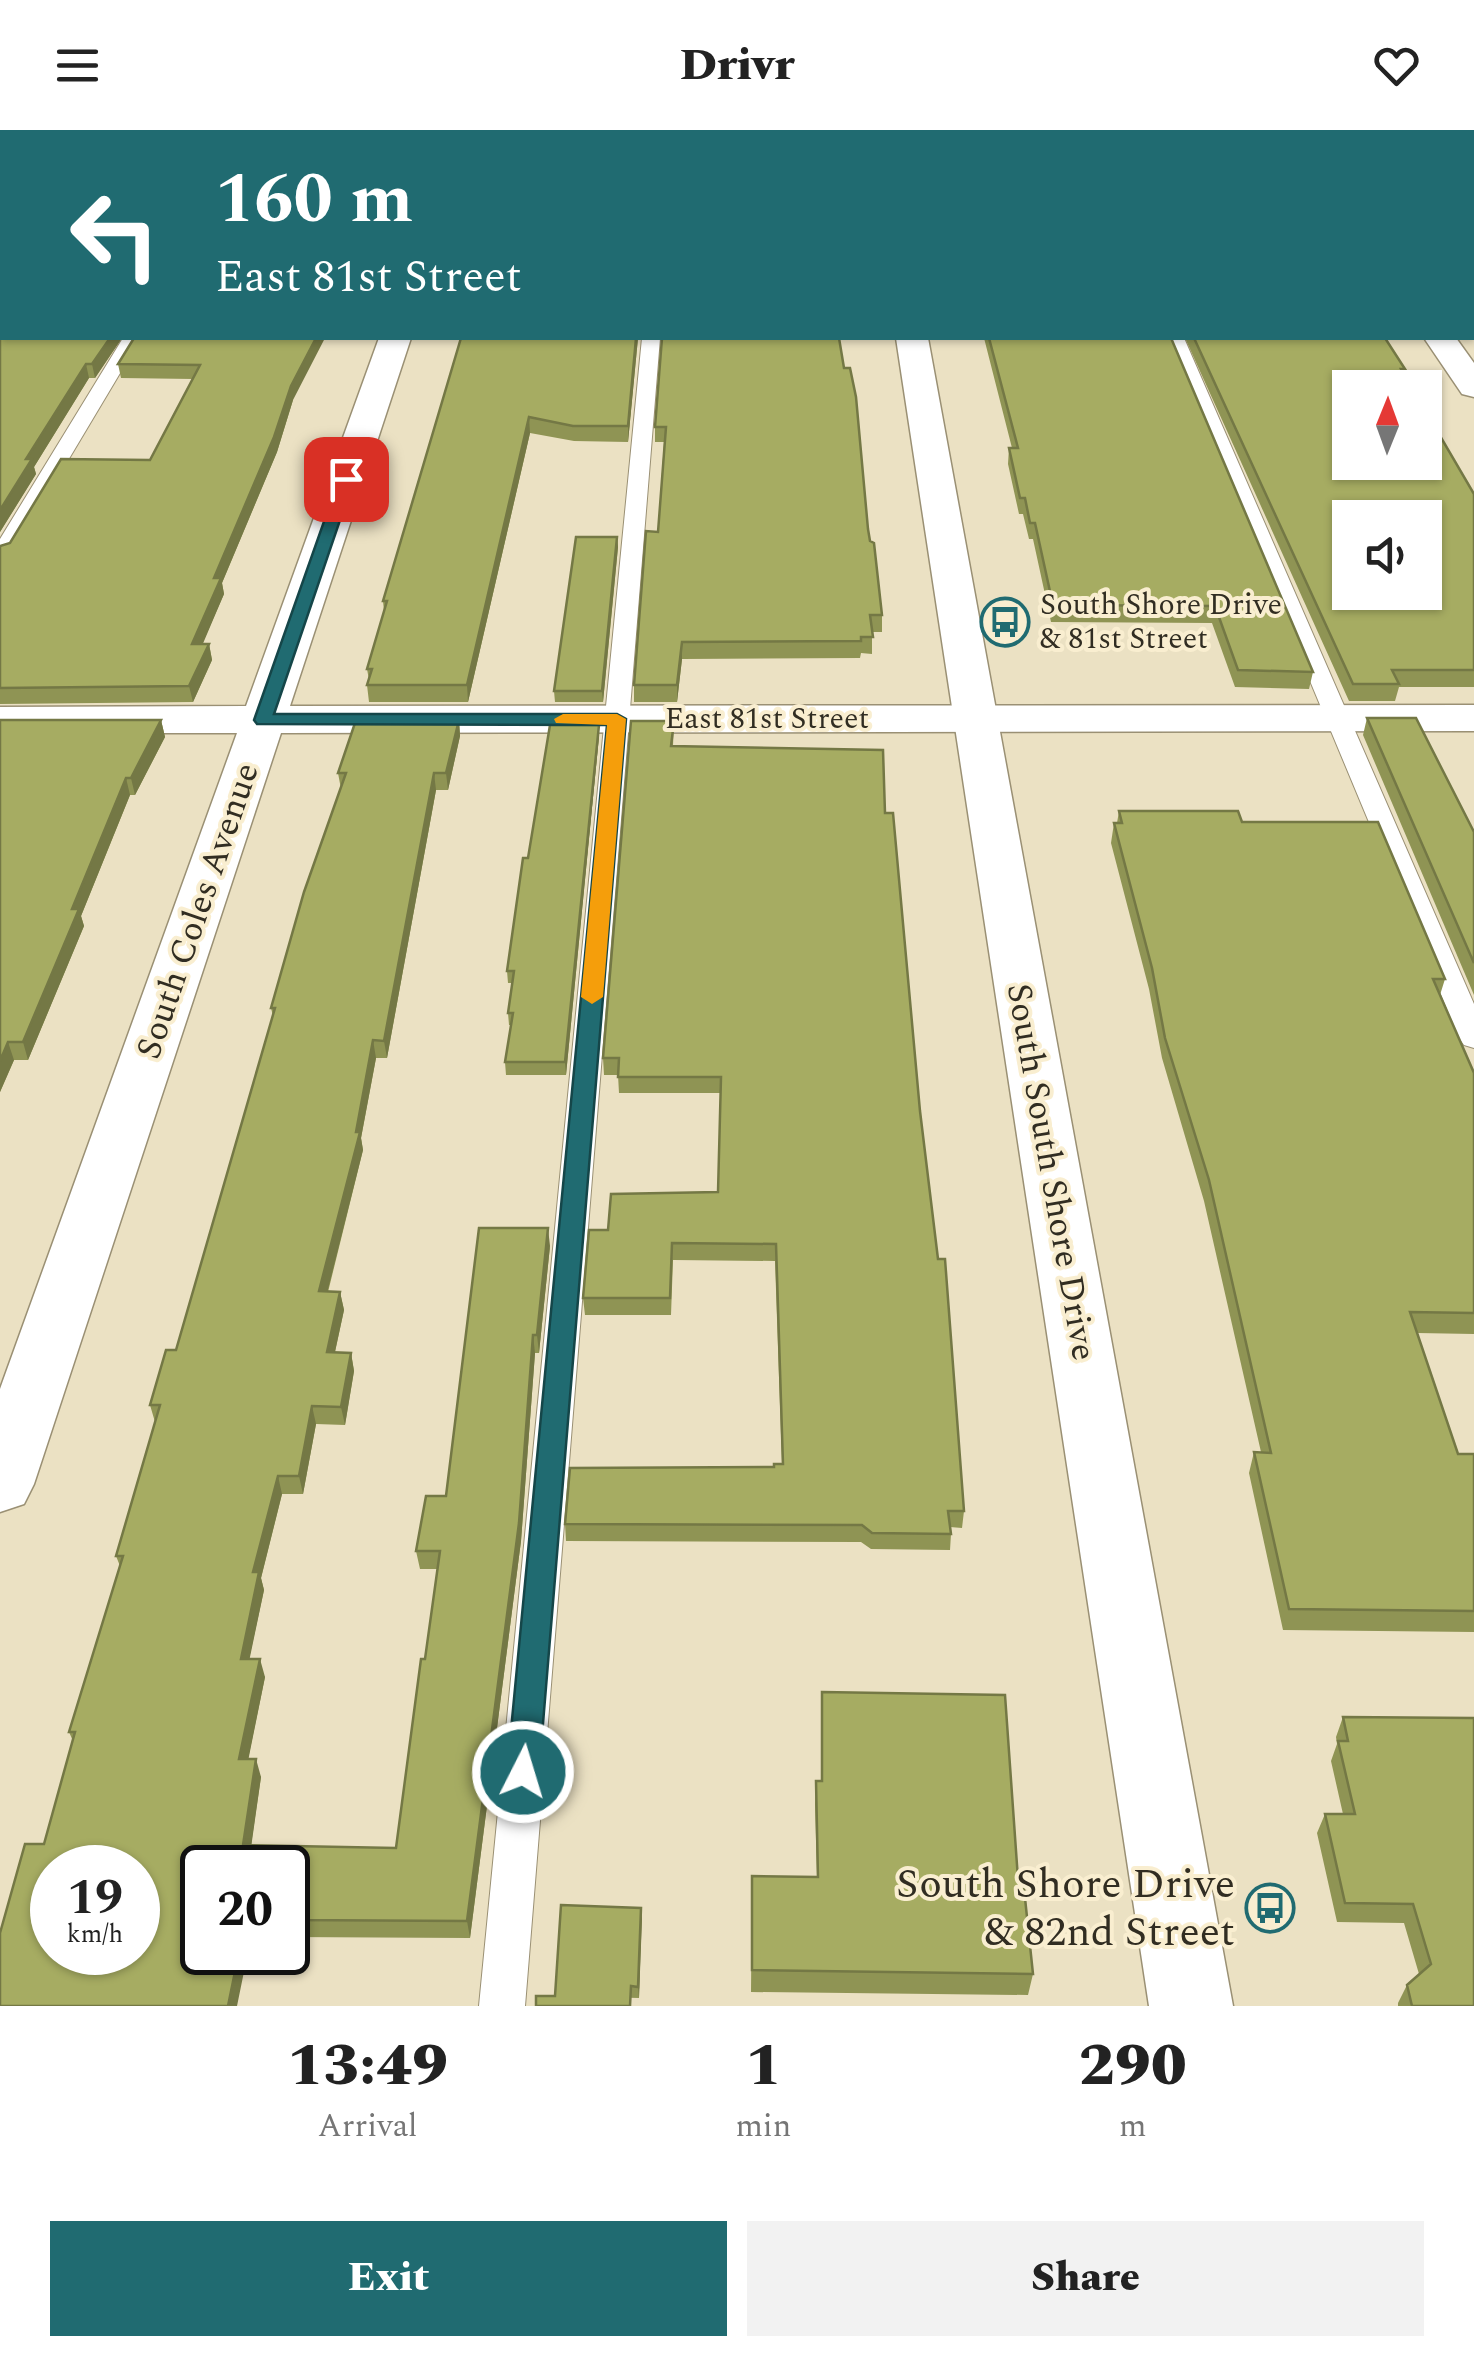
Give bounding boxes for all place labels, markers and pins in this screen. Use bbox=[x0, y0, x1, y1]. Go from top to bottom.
pin bbox=[304, 437, 389, 522]
place label: South Shore Drive & 81st Street bbox=[1040, 582, 1282, 662]
bus stop icon: South Shore Drive & 81st Street bbox=[979, 596, 1031, 648]
place label: South Shore Drive & 82nd Street bbox=[896, 1853, 1235, 1964]
bus stop icon: South Shore Drive & 82nd Street bbox=[1244, 1882, 1296, 1934]

